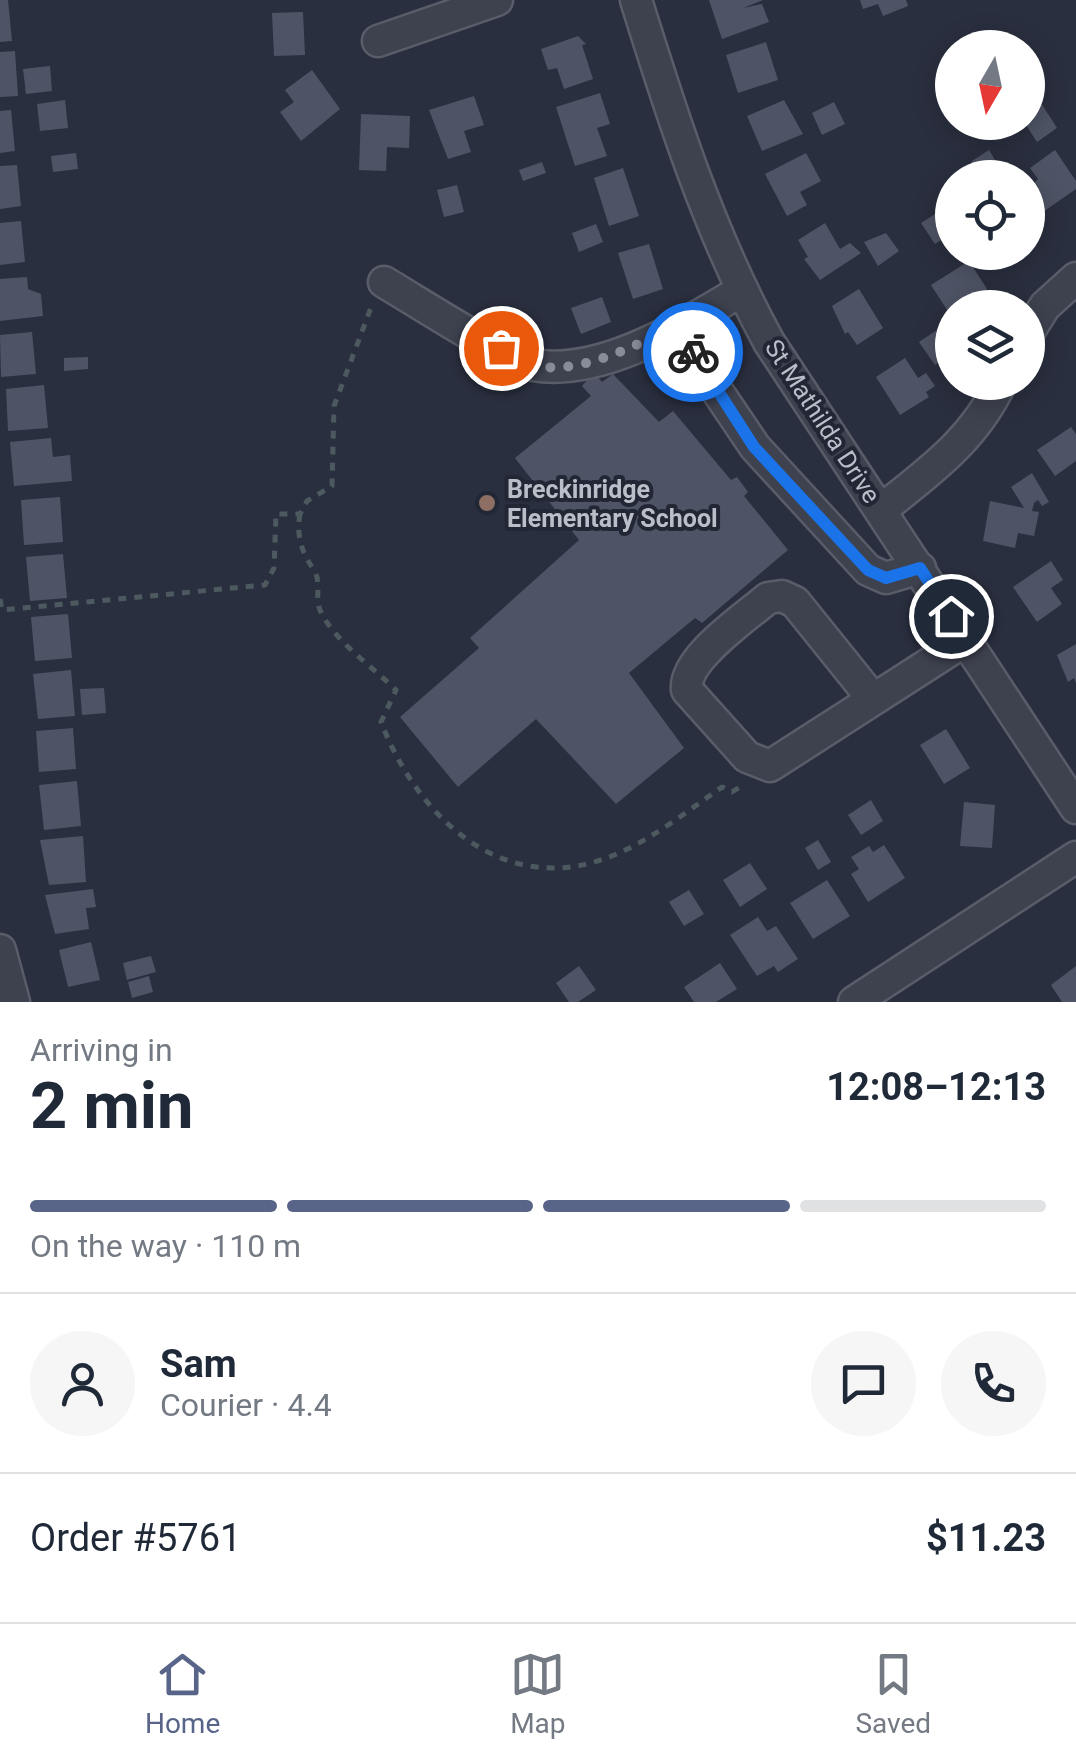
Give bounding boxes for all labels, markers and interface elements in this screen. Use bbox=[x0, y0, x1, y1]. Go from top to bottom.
north arrow bbox=[935, 30, 1045, 140]
map controls bbox=[935, 30, 1045, 400]
button: locate bbox=[935, 160, 1045, 270]
button: layers bbox=[935, 290, 1045, 400]
courier bbox=[643, 302, 743, 402]
pin bbox=[459, 306, 544, 391]
icon: bag bbox=[474, 321, 529, 376]
icon: bike bbox=[666, 325, 721, 380]
street label: St Mathilda Drive bbox=[759, 334, 886, 508]
place label: Breckinridge Elementary School bbox=[507, 475, 718, 533]
marker: Breckinridge Elementary School bbox=[476, 492, 498, 514]
pin bbox=[909, 574, 994, 659]
icon: home bbox=[924, 589, 979, 644]
text: Arriving in bbox=[30, 1031, 173, 1069]
text: 12:08–12:13 bbox=[826, 1065, 1046, 1109]
text: 2 min bbox=[30, 1068, 193, 1144]
text: On the way · 110 m bbox=[30, 1227, 301, 1265]
button: person bbox=[30, 1331, 135, 1436]
button: chat bbox=[811, 1331, 916, 1436]
button: phone bbox=[941, 1331, 1046, 1436]
text: Sam bbox=[160, 1342, 237, 1386]
text: Courier · 4.4 bbox=[160, 1386, 332, 1424]
text: Order #5761 bbox=[30, 1516, 241, 1560]
text: $11.23 bbox=[926, 1516, 1046, 1560]
tab: Home bbox=[145, 1647, 220, 1740]
tab: Map bbox=[510, 1647, 566, 1740]
tab: Saved bbox=[855, 1647, 931, 1740]

